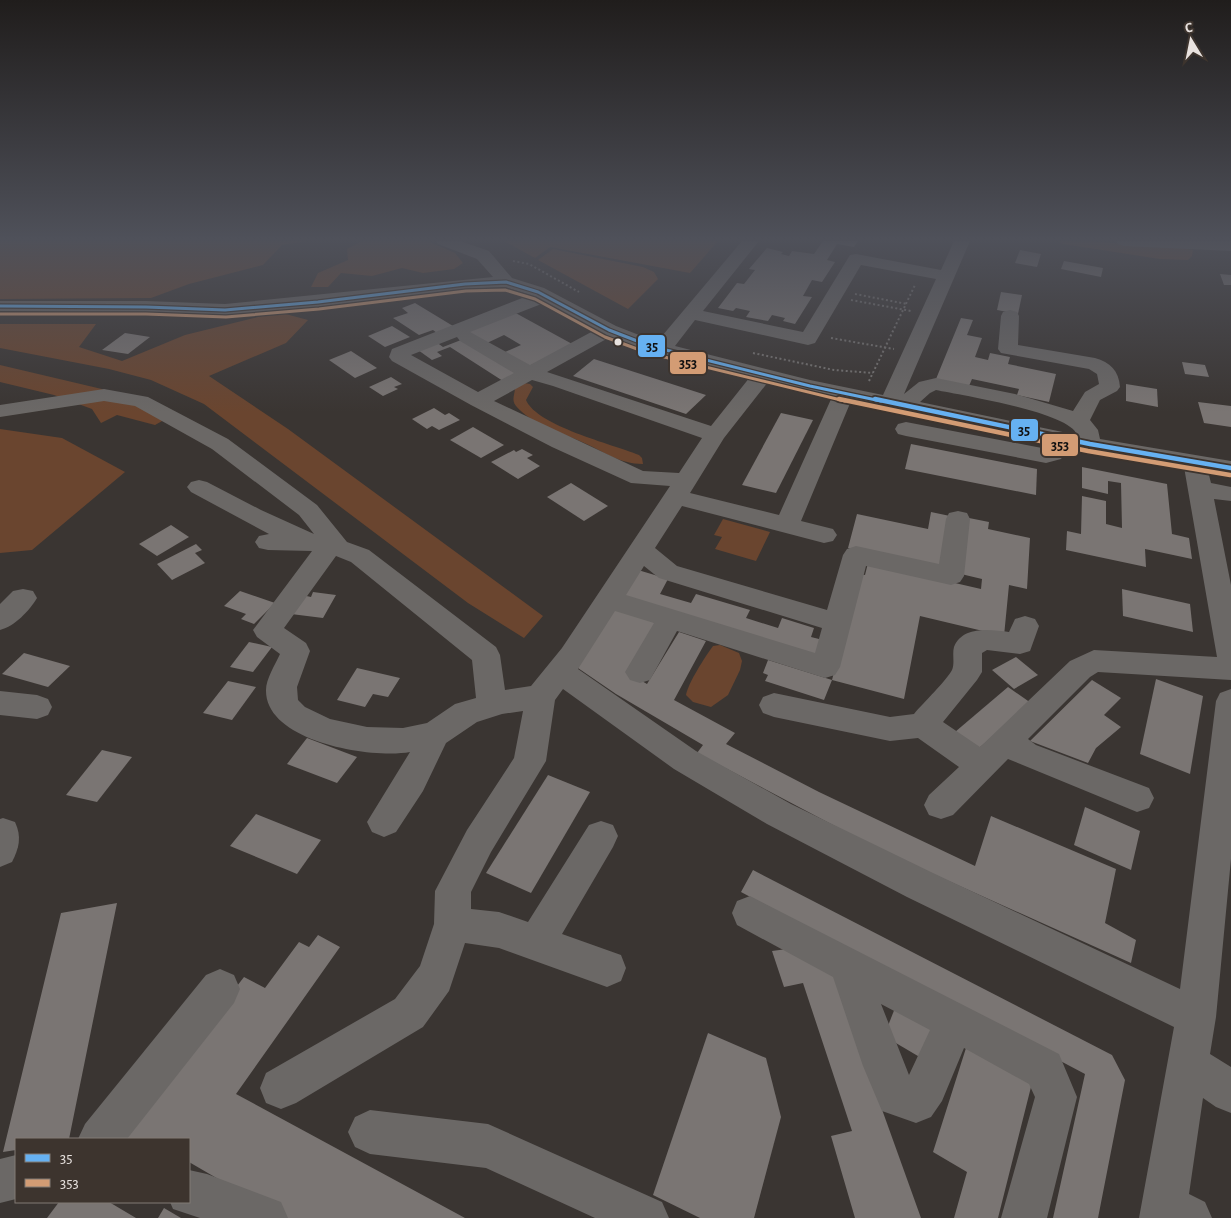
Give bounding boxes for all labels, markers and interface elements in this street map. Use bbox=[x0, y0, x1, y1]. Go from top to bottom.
north arrow bbox=[1166, 15, 1216, 65]
text: С bbox=[1184, 21, 1194, 36]
line badge: 35 bbox=[637, 334, 666, 358]
unlabelled marker bbox=[613, 337, 623, 347]
text: 35 bbox=[646, 340, 658, 354]
line badge: 353 bbox=[669, 351, 707, 375]
text: 353 bbox=[679, 357, 697, 371]
line badge: 35 bbox=[1010, 418, 1039, 442]
text: 35 bbox=[1018, 424, 1030, 438]
line badge: 353 bbox=[1041, 433, 1079, 457]
text: 353 bbox=[1051, 439, 1069, 453]
legend bbox=[15, 1138, 190, 1203]
text: 35 bbox=[60, 1151, 72, 1166]
text: 353 bbox=[60, 1176, 79, 1191]

